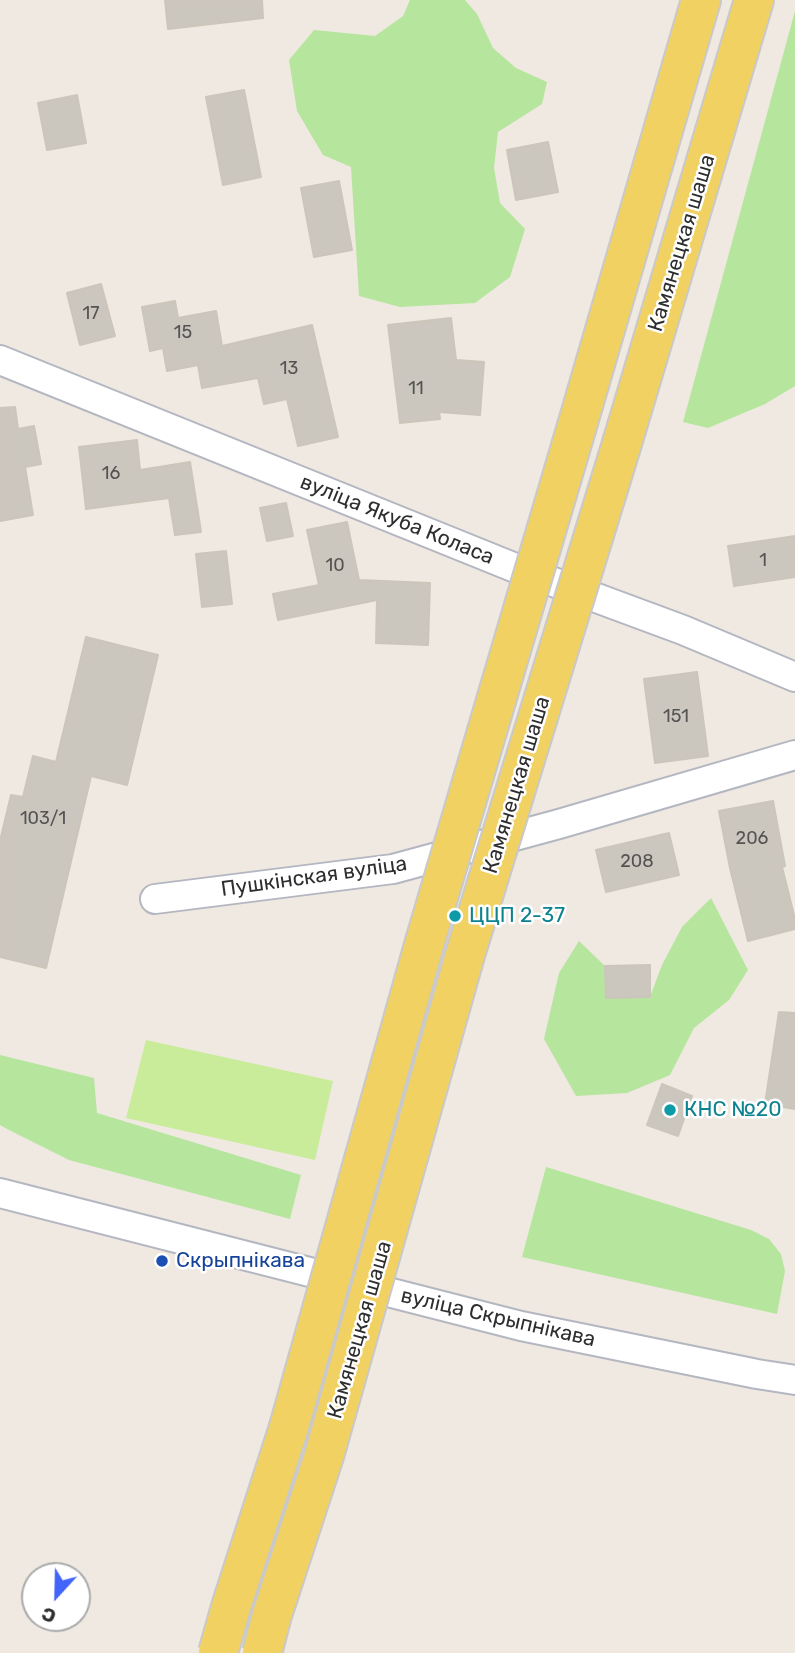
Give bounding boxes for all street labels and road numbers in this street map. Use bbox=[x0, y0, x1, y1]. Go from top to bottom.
street label: Камянецкая шаша bbox=[643, 151, 721, 335]
street label: вуліца Якуба Коласа bbox=[296, 470, 498, 570]
street label: Камянецкая шаша bbox=[478, 693, 556, 877]
street label: Пушкінская вуліца bbox=[219, 851, 409, 903]
street label: Камянецкая шаша bbox=[323, 1238, 397, 1422]
street label: вуліца Скрыпнікава bbox=[398, 1283, 598, 1353]

